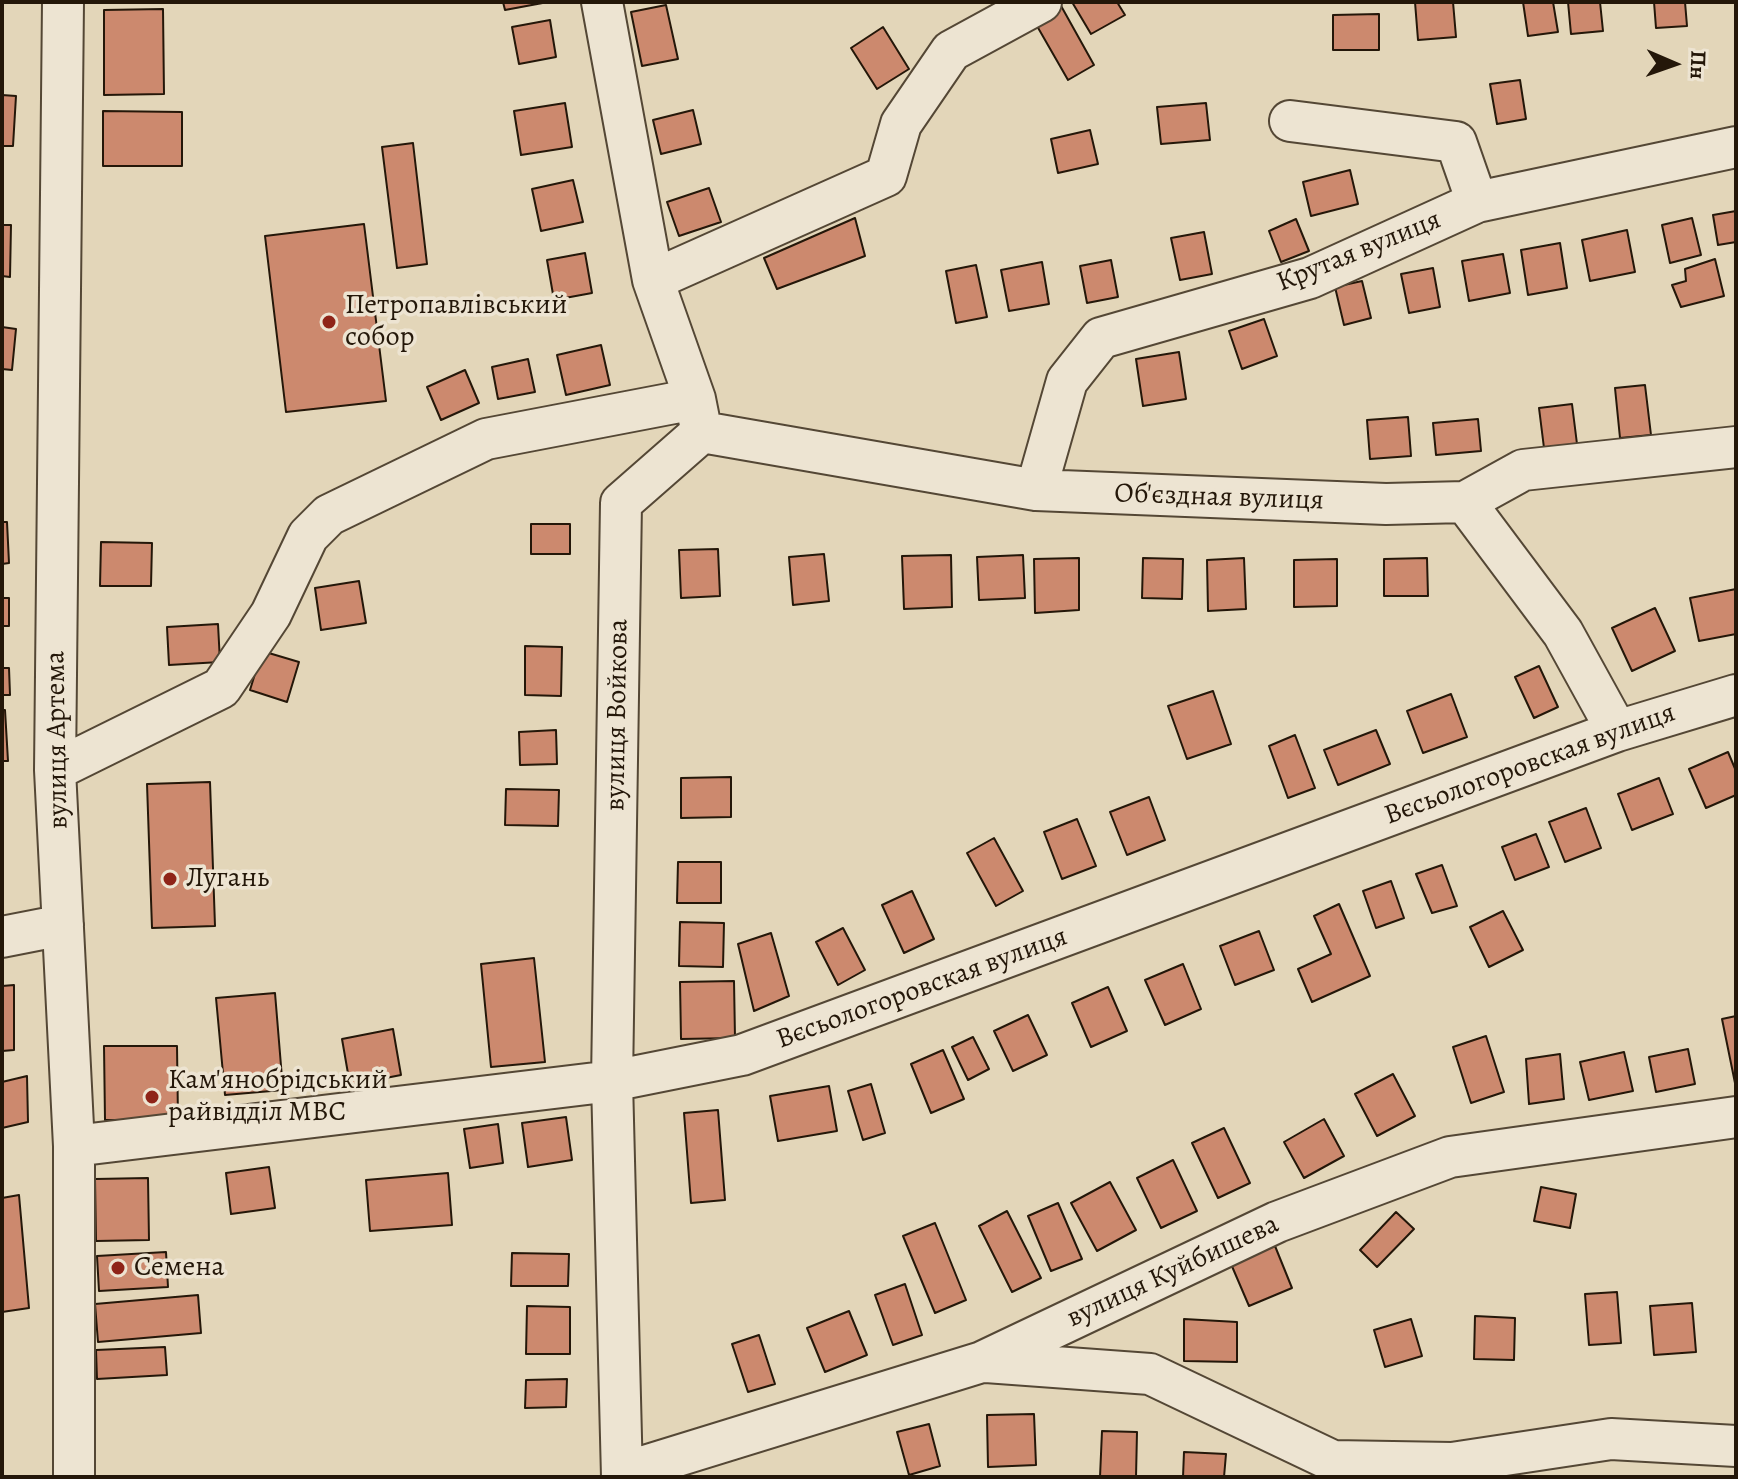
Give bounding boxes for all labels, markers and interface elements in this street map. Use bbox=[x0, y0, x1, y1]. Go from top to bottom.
north arrow bbox=[1634, 24, 1714, 104]
text: Пн bbox=[1682, 50, 1713, 80]
street label: Крутая вулиця bbox=[1272, 204, 1446, 300]
place label: Петропавлівський собор bbox=[345, 289, 567, 355]
marker: Петропавлівський собор bbox=[320, 313, 338, 331]
street label: Об'єздная вулиця bbox=[1114, 478, 1324, 518]
street label: вулиця Войкова bbox=[600, 619, 636, 811]
street label: вулиця Артема bbox=[40, 651, 76, 829]
street label: Вєсьологоровская вулиця bbox=[1380, 697, 1680, 833]
place label: Лугань bbox=[186, 862, 269, 896]
marker: Лугань bbox=[161, 870, 179, 888]
street label: Вєсьологоровская вулиця bbox=[772, 921, 1072, 1057]
place label: Кам'янобрідський райвідділ МВС bbox=[168, 1064, 388, 1130]
marker: Кам'янобрідський райвідділ МВС bbox=[143, 1088, 161, 1106]
street label: вулиця Куйбишева bbox=[1062, 1208, 1284, 1336]
place label: Семена bbox=[134, 1251, 224, 1285]
marker: Семена bbox=[109, 1259, 127, 1277]

